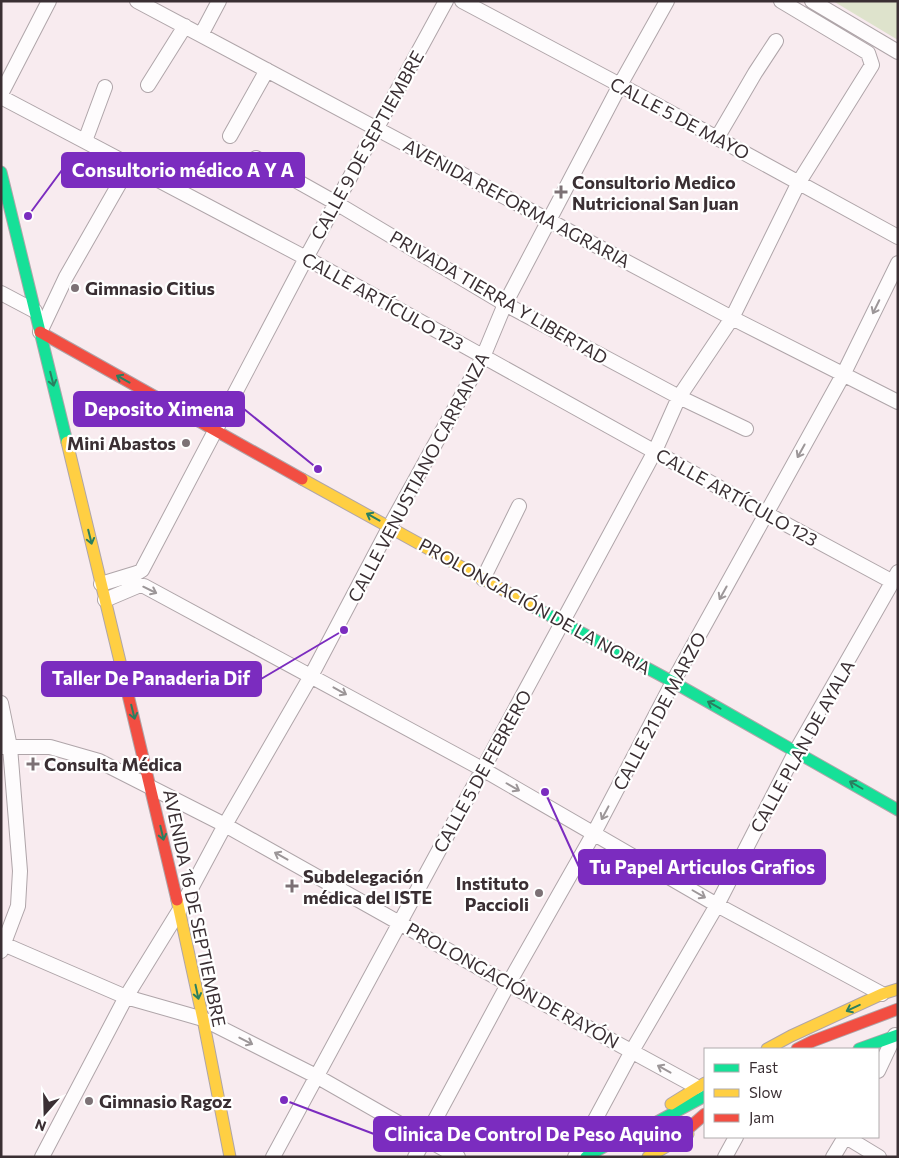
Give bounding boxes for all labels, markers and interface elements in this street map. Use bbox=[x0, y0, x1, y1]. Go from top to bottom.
street label: CALLE 9 DE SEPTIEMBRE bbox=[306, 47, 428, 243]
street label: CALLE 5 DE MAYO bbox=[607, 72, 753, 164]
street label: AVENIDA REFORMA AGRARIA bbox=[400, 134, 634, 272]
callout: Consultorio médico A Y A bbox=[62, 153, 304, 187]
text: Consultorio médico A Y A bbox=[72, 158, 294, 181]
place label: Consultorio Medico Nutricional San Juan bbox=[572, 171, 739, 214]
marker: Consultorio Medico Nutricional San Juan bbox=[554, 185, 568, 199]
street label: PRIVADA TIERRA Y LIBERTAD bbox=[386, 226, 612, 368]
street label: CALLE ARTÍCULO 123 bbox=[298, 247, 468, 355]
place label: Gimnasio Citius bbox=[85, 277, 215, 299]
marker: Gimnasio Citius bbox=[69, 282, 81, 294]
one-way arrow bbox=[871, 299, 880, 314]
street label: CALLE VENUSTIANO CARRANZA bbox=[343, 348, 493, 606]
one-way arrow bbox=[48, 371, 57, 387]
one-way arrow bbox=[116, 374, 131, 384]
callout: Deposito Ximena bbox=[74, 392, 244, 426]
text: Deposito Ximena bbox=[84, 397, 234, 420]
place label: Mini Abastos bbox=[67, 432, 176, 454]
marker: Mini Abastos bbox=[180, 437, 192, 449]
street label: CALLE ARTÍCULO 123 bbox=[652, 443, 822, 551]
one-way arrow bbox=[796, 443, 806, 457]
one-way arrow bbox=[365, 512, 380, 522]
one-way arrow bbox=[86, 529, 95, 545]
street label: PROLONGACIÓN DE LA NORIA bbox=[415, 533, 655, 679]
one-way arrow bbox=[718, 585, 727, 600]
one-way arrow bbox=[142, 586, 157, 595]
street label: CALLE 21 DE MARZO bbox=[608, 628, 710, 794]
street label: CALLE PLAN DE AYALA bbox=[745, 656, 859, 836]
callout: Taller De Panaderia Dif bbox=[42, 662, 261, 696]
text: Taller De Panaderia Dif bbox=[52, 666, 251, 689]
one-way arrow bbox=[332, 686, 347, 696]
street label: CALLE 5 DE FEBRERO bbox=[428, 686, 536, 856]
one-way arrow bbox=[707, 700, 722, 710]
one-way arrow bbox=[129, 704, 138, 720]
place label: Consulta Médica bbox=[44, 753, 182, 775]
marker: Consulta Médica bbox=[26, 757, 40, 771]
one-way arrow bbox=[849, 780, 863, 790]
one-way arrow bbox=[505, 782, 519, 792]
street label: AVENIDA 16 DE SEPTIEMBRE bbox=[159, 787, 231, 1029]
one-way arrow bbox=[600, 806, 610, 821]
one-way arrow bbox=[158, 825, 167, 841]
callout: Tu Papel Articulos Grafios bbox=[579, 850, 825, 884]
one-way arrow bbox=[273, 851, 288, 861]
text: Tu Papel Articulos Grafios bbox=[589, 855, 815, 878]
place label: Subdelegación médica del ISTE bbox=[303, 865, 432, 908]
place label: Instituto Paccioli bbox=[456, 872, 529, 915]
marker: Subdelegación médica del ISTE bbox=[285, 879, 299, 893]
marker: Instituto Paccioli bbox=[533, 887, 545, 899]
one-way arrow bbox=[691, 890, 705, 900]
street label: PROLONGACIÓN DE RAYÓN bbox=[403, 917, 623, 1053]
one-way arrow bbox=[193, 984, 202, 1000]
one-way arrow bbox=[846, 1003, 861, 1013]
one-way arrow bbox=[238, 1037, 253, 1046]
legend bbox=[704, 1048, 879, 1138]
text: Fast bbox=[749, 1058, 778, 1076]
one-way arrow bbox=[657, 1064, 672, 1074]
text: Slow bbox=[749, 1083, 782, 1101]
north arrow bbox=[20, 1088, 70, 1138]
place label: Gimnasio Ragoz bbox=[99, 1090, 232, 1112]
marker: Gimnasio Ragoz bbox=[83, 1095, 95, 1107]
text: Jam bbox=[749, 1108, 774, 1126]
text: N bbox=[33, 1116, 48, 1135]
callout: Clinica De Control De Peso Aquino bbox=[374, 1117, 692, 1151]
text: Clinica De Control De Peso Aquino bbox=[384, 1122, 682, 1145]

